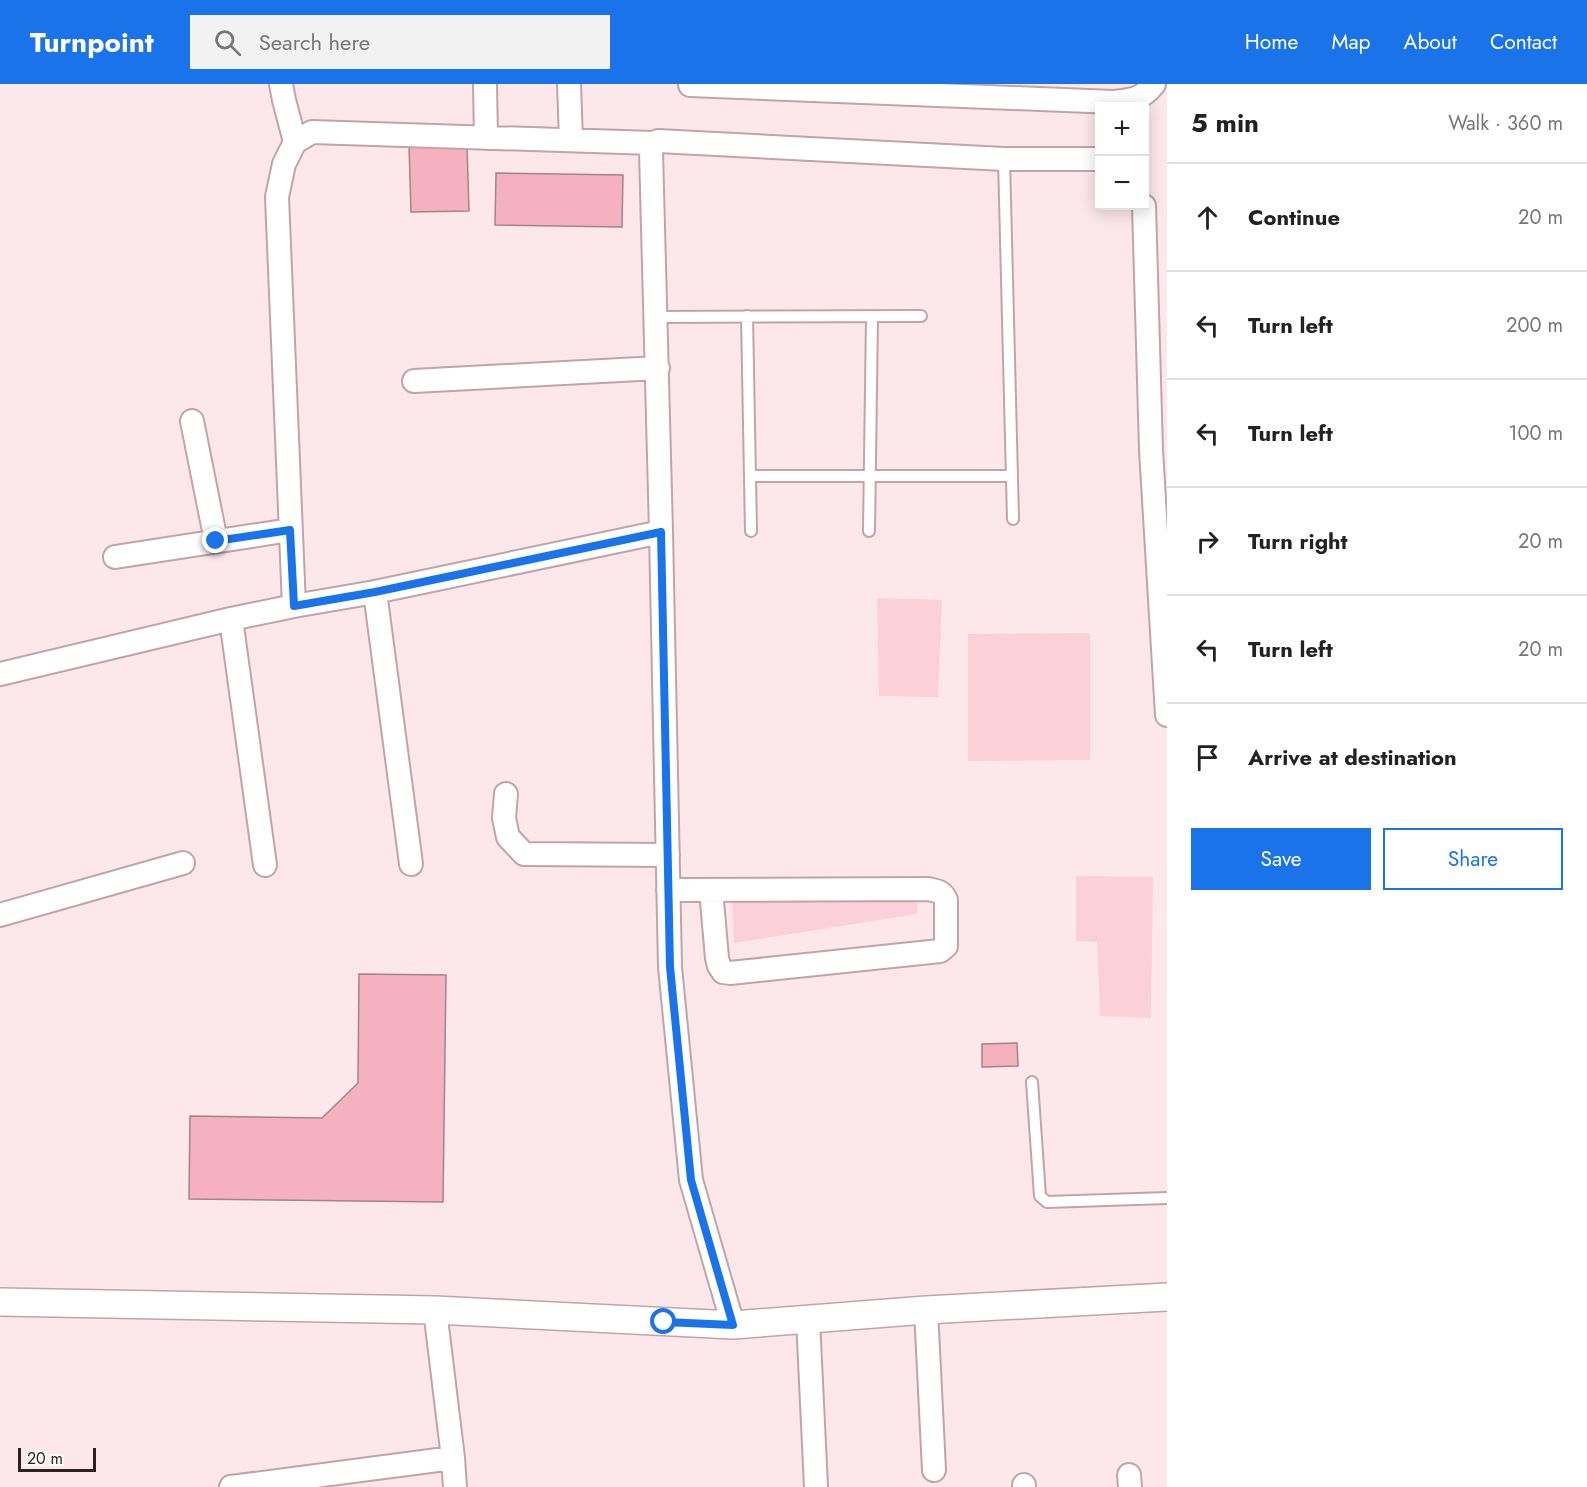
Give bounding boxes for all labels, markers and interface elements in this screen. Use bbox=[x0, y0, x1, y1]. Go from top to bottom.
search box bbox=[190, 15, 610, 69]
text: Turnpoint bbox=[30, 22, 154, 63]
icon: search bbox=[211, 26, 244, 59]
text: Search here bbox=[259, 26, 370, 58]
text: Home bbox=[1245, 27, 1298, 57]
text: Map bbox=[1331, 27, 1371, 57]
text: About bbox=[1404, 27, 1457, 57]
text: Contact bbox=[1490, 27, 1557, 57]
map controls bbox=[1095, 102, 1149, 210]
button: + bbox=[1095, 102, 1149, 156]
text: 5 min bbox=[1191, 104, 1259, 142]
text: Walk · 360 m bbox=[1448, 109, 1563, 138]
button: − bbox=[1095, 156, 1149, 210]
icon: ahead bbox=[1191, 201, 1224, 234]
text: Continue bbox=[1248, 201, 1340, 233]
text: 20 m bbox=[1518, 203, 1563, 232]
icon: left bbox=[1191, 309, 1224, 342]
text: Turn left bbox=[1248, 309, 1333, 341]
text: 200 m bbox=[1506, 311, 1563, 340]
icon: left bbox=[1191, 417, 1224, 450]
text: Turn left bbox=[1248, 417, 1333, 449]
text: 100 m bbox=[1508, 419, 1563, 448]
icon: right bbox=[1191, 525, 1224, 558]
text: Turn right bbox=[1248, 525, 1348, 557]
route end bbox=[202, 527, 228, 553]
text: 20 m bbox=[1518, 527, 1563, 556]
icon: left bbox=[1191, 633, 1224, 666]
text: Turn left bbox=[1248, 633, 1333, 665]
text: 20 m bbox=[1518, 635, 1563, 664]
icon: arrive bbox=[1191, 741, 1224, 774]
text: Arrive at destination bbox=[1248, 741, 1457, 773]
button: Save bbox=[1191, 828, 1371, 890]
button: Share bbox=[1383, 828, 1563, 890]
route start bbox=[650, 1308, 676, 1334]
scale bar bbox=[18, 1445, 96, 1472]
text: 20 m bbox=[27, 1447, 63, 1470]

